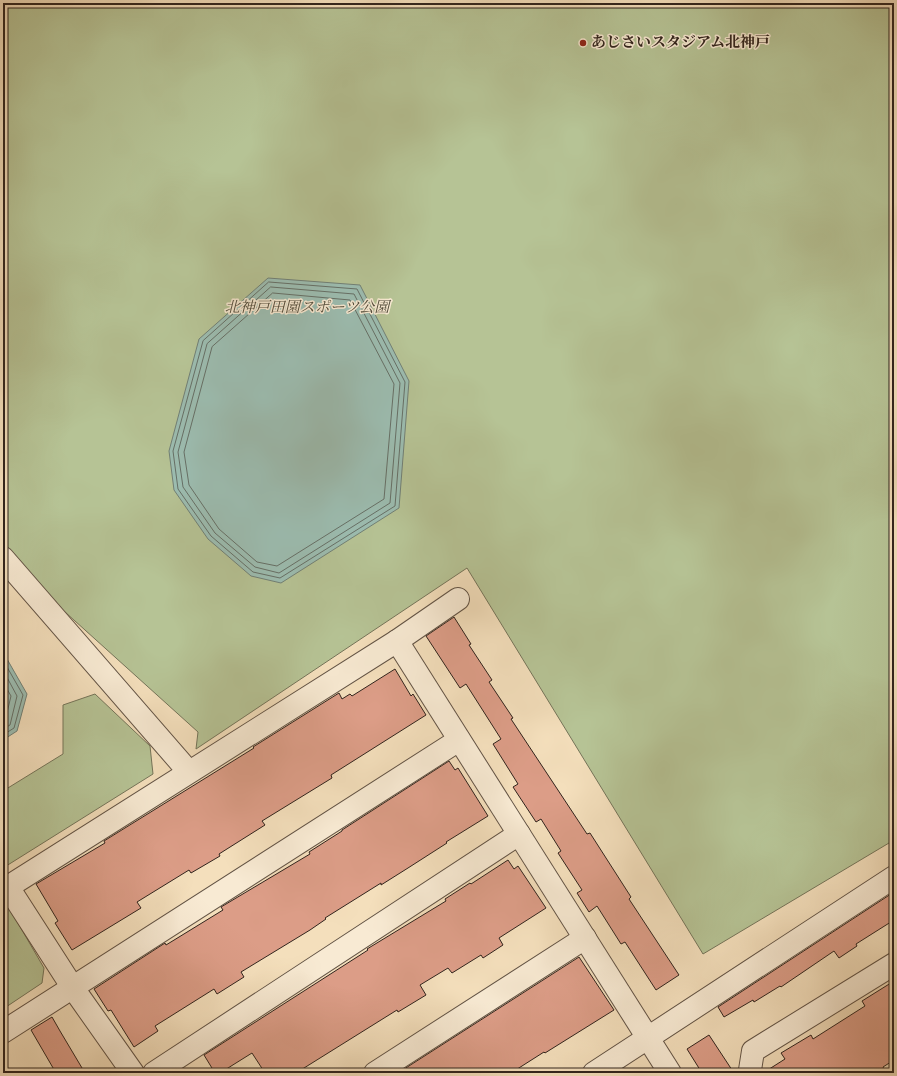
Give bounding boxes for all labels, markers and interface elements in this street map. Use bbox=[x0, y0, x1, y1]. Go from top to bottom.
place label: あじさいスタジアム北神戸 bbox=[591, 33, 770, 54]
marker: あじさいスタジアム北神戸 bbox=[578, 38, 588, 48]
park label: 北神戸田園スポーツ公園 bbox=[225, 298, 392, 319]

